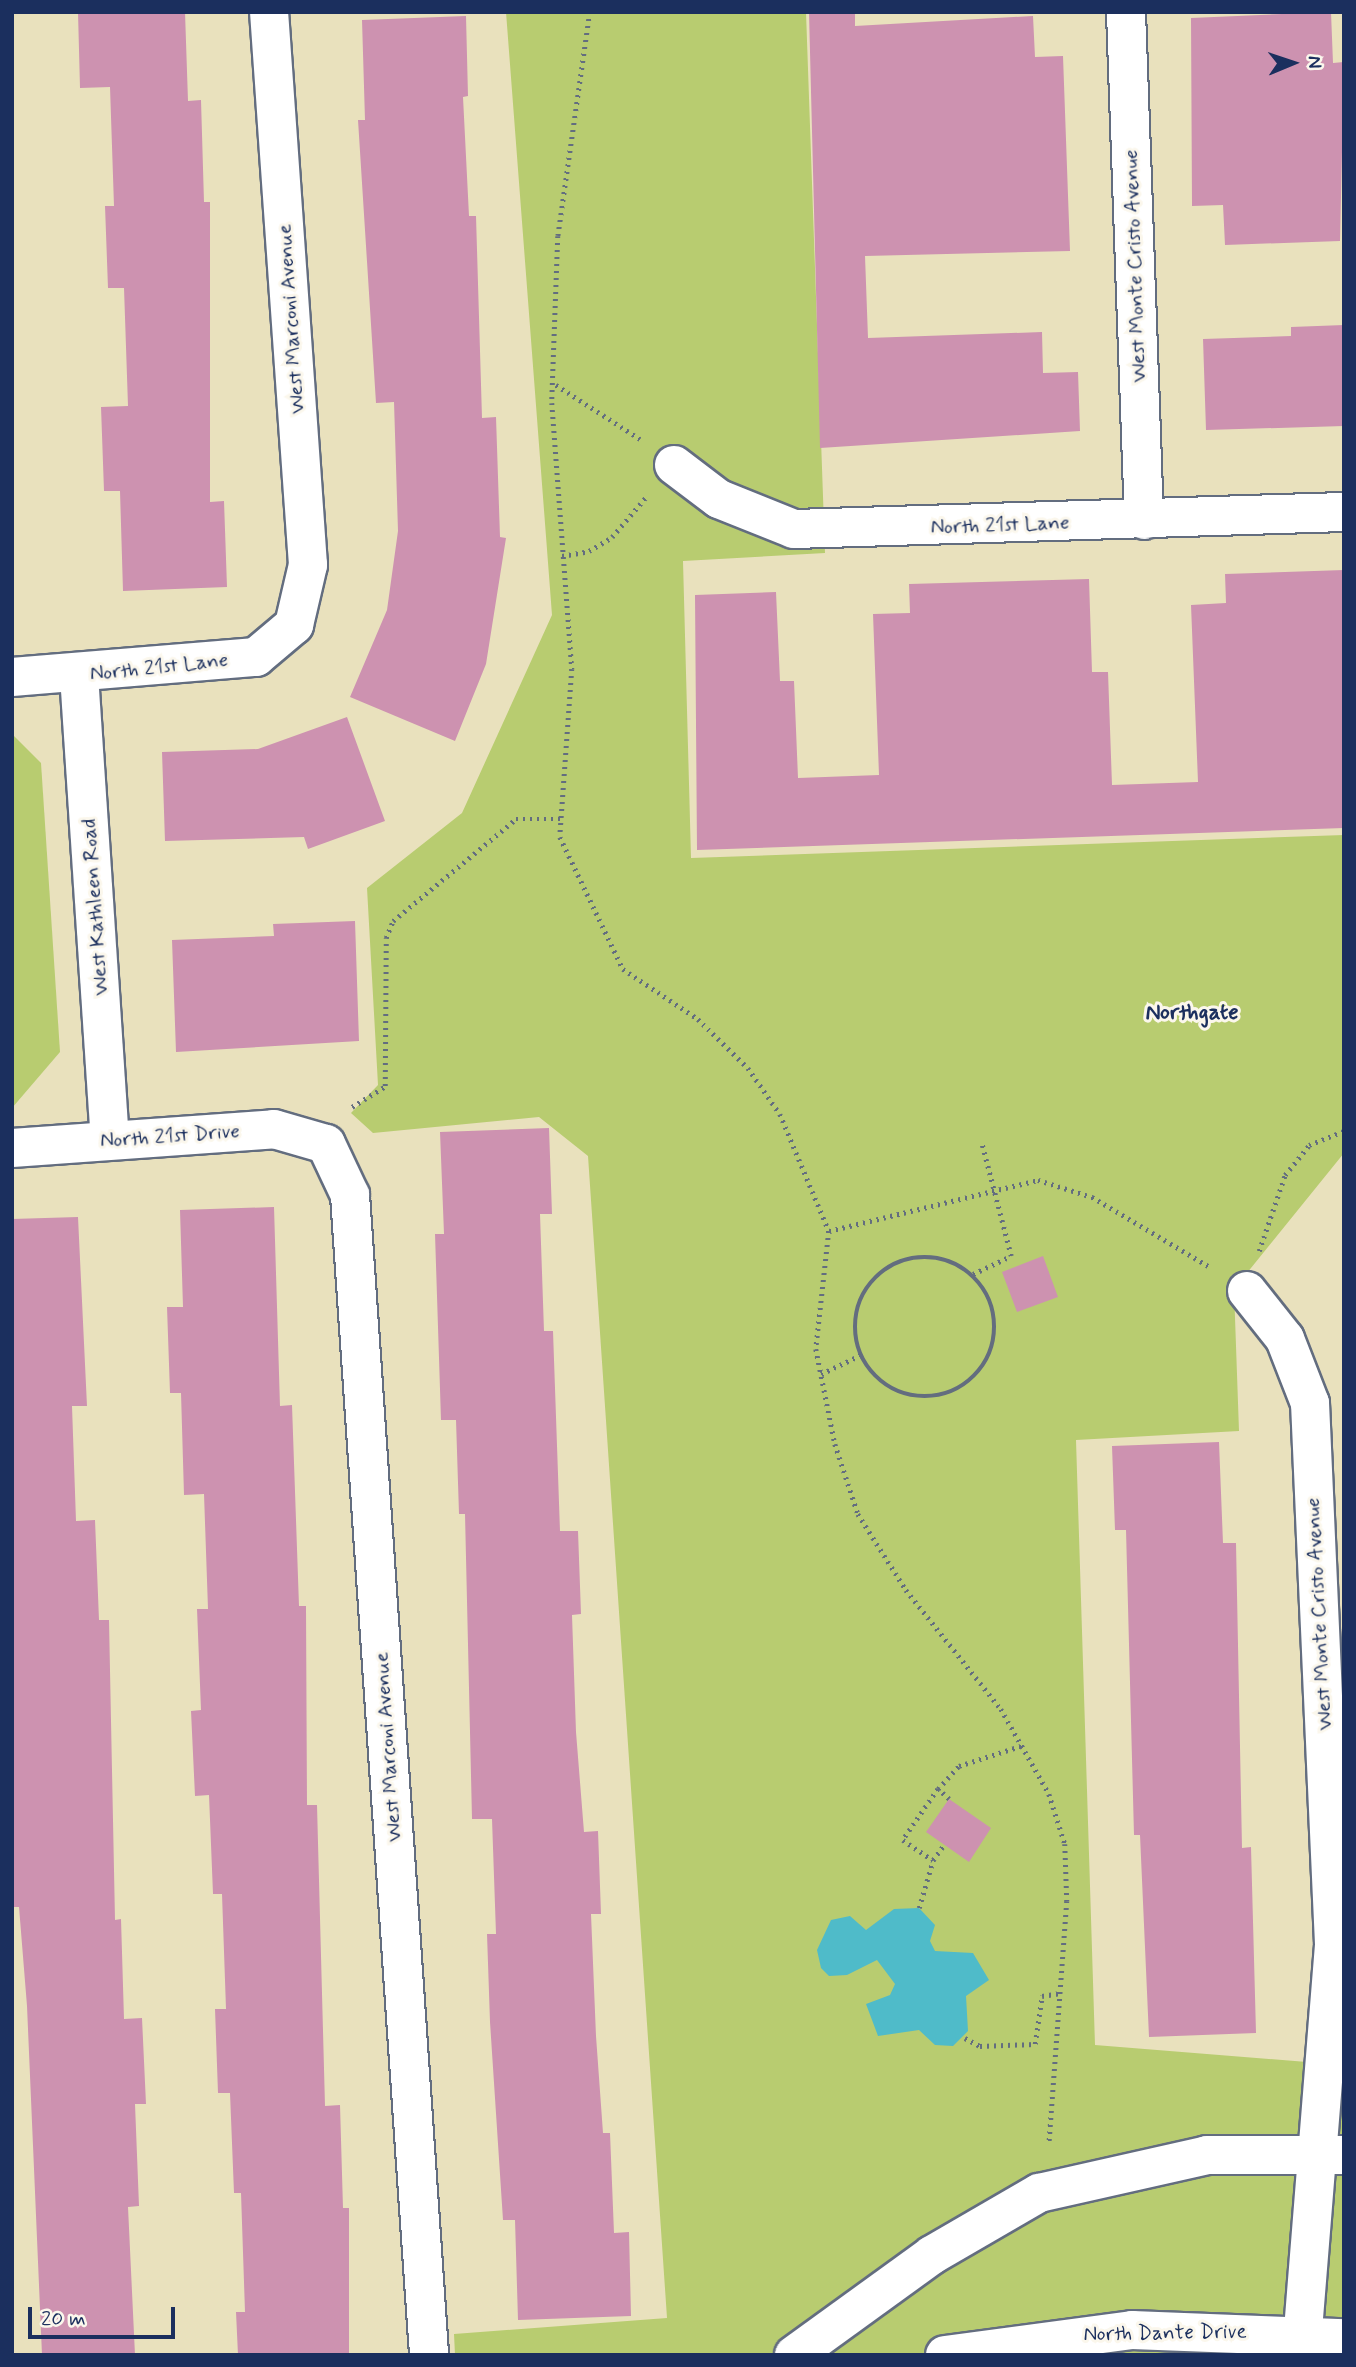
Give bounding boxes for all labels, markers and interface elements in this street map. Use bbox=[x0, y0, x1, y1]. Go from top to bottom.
north arrow bbox=[1258, 28, 1328, 98]
text: N bbox=[1302, 55, 1327, 69]
street label: West Monte Cristo Avenue bbox=[1118, 148, 1152, 384]
street label: West Marconi Avenue bbox=[272, 223, 310, 415]
street label: North 21st Lane bbox=[930, 510, 1070, 540]
street label: North 21st Lane bbox=[89, 647, 229, 687]
street label: West Kathleen Road bbox=[76, 818, 114, 996]
district label: Northgate bbox=[1145, 999, 1239, 1027]
street label: North 21st Drive bbox=[99, 1119, 241, 1153]
street label: West Monte Cristo Avenue bbox=[1300, 1496, 1338, 1732]
street label: West Marconi Avenue bbox=[369, 1651, 407, 1843]
scale bar bbox=[32, 2294, 178, 2338]
text: 20 m bbox=[41, 2305, 86, 2333]
street label: North Dante Drive bbox=[1084, 2319, 1246, 2347]

